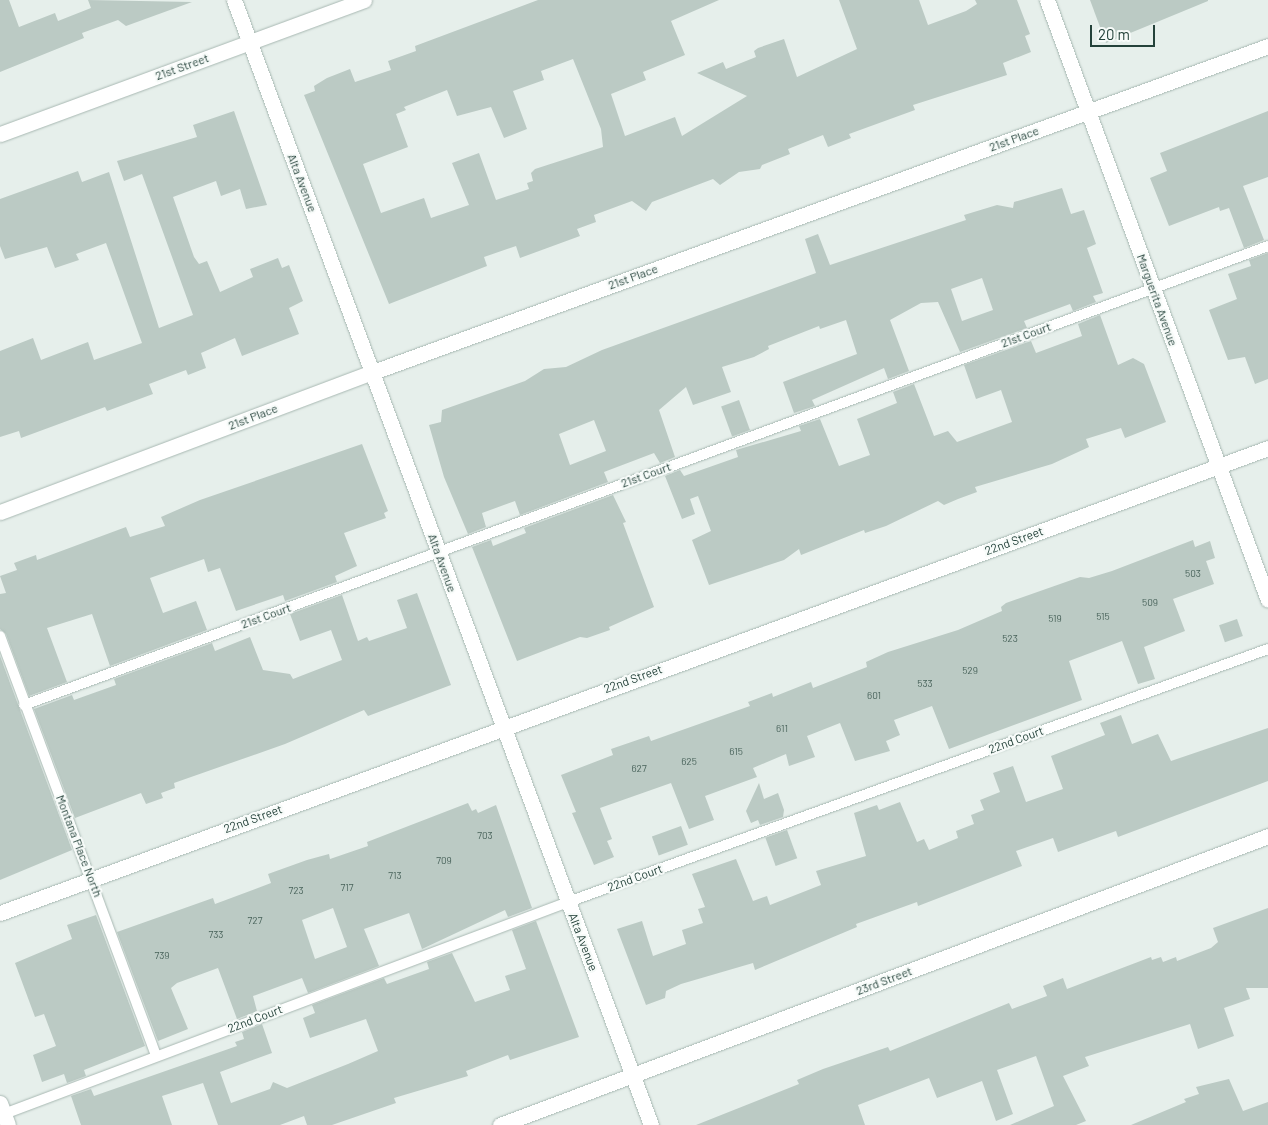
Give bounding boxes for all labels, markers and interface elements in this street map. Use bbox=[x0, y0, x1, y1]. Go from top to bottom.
scale bar bbox=[1093, 15, 1158, 47]
text: 20 m bbox=[1098, 25, 1130, 43]
street label: 21st Street bbox=[153, 51, 211, 83]
street label: 21st Place bbox=[987, 123, 1041, 155]
street label: Alta Avenue bbox=[284, 152, 320, 214]
street label: Marguerita Avenue bbox=[1134, 252, 1180, 348]
street label: 21st Place bbox=[606, 261, 660, 293]
street label: 21st Court bbox=[999, 319, 1053, 351]
street label: 21st Place bbox=[226, 401, 280, 433]
street label: 21st Court bbox=[619, 459, 673, 491]
street label: 22nd Street bbox=[983, 524, 1045, 558]
street label: Alta Avenue bbox=[425, 532, 459, 594]
house number: 503 bbox=[1185, 568, 1201, 580]
house number: 509 bbox=[1142, 597, 1158, 609]
street label: 21st Court bbox=[239, 600, 293, 632]
house number: 515 bbox=[1096, 611, 1110, 623]
house number: 519 bbox=[1048, 613, 1062, 625]
house number: 523 bbox=[1002, 633, 1018, 645]
street label: 22nd Street bbox=[602, 662, 664, 696]
house number: 529 bbox=[962, 665, 978, 677]
house number: 533 bbox=[917, 678, 933, 690]
house number: 601 bbox=[867, 690, 881, 702]
house number: 611 bbox=[776, 723, 788, 735]
street label: 22nd Court bbox=[987, 723, 1045, 757]
house number: 615 bbox=[729, 746, 743, 758]
house number: 625 bbox=[681, 756, 697, 768]
house number: 627 bbox=[631, 763, 647, 775]
street label: Montana Place North bbox=[53, 793, 105, 899]
street label: 22nd Street bbox=[222, 802, 284, 836]
house number: 703 bbox=[477, 830, 493, 842]
house number: 709 bbox=[436, 855, 452, 867]
street label: 22nd Court bbox=[606, 861, 664, 895]
house number: 713 bbox=[388, 870, 402, 882]
house number: 717 bbox=[341, 882, 353, 894]
house number: 723 bbox=[288, 885, 304, 897]
street label: Alta Avenue bbox=[565, 911, 601, 973]
house number: 727 bbox=[248, 915, 262, 927]
house number: 733 bbox=[208, 929, 224, 941]
house number: 739 bbox=[154, 950, 170, 962]
street label: 23rd Street bbox=[854, 964, 914, 998]
street label: 22nd Court bbox=[226, 1002, 284, 1036]

